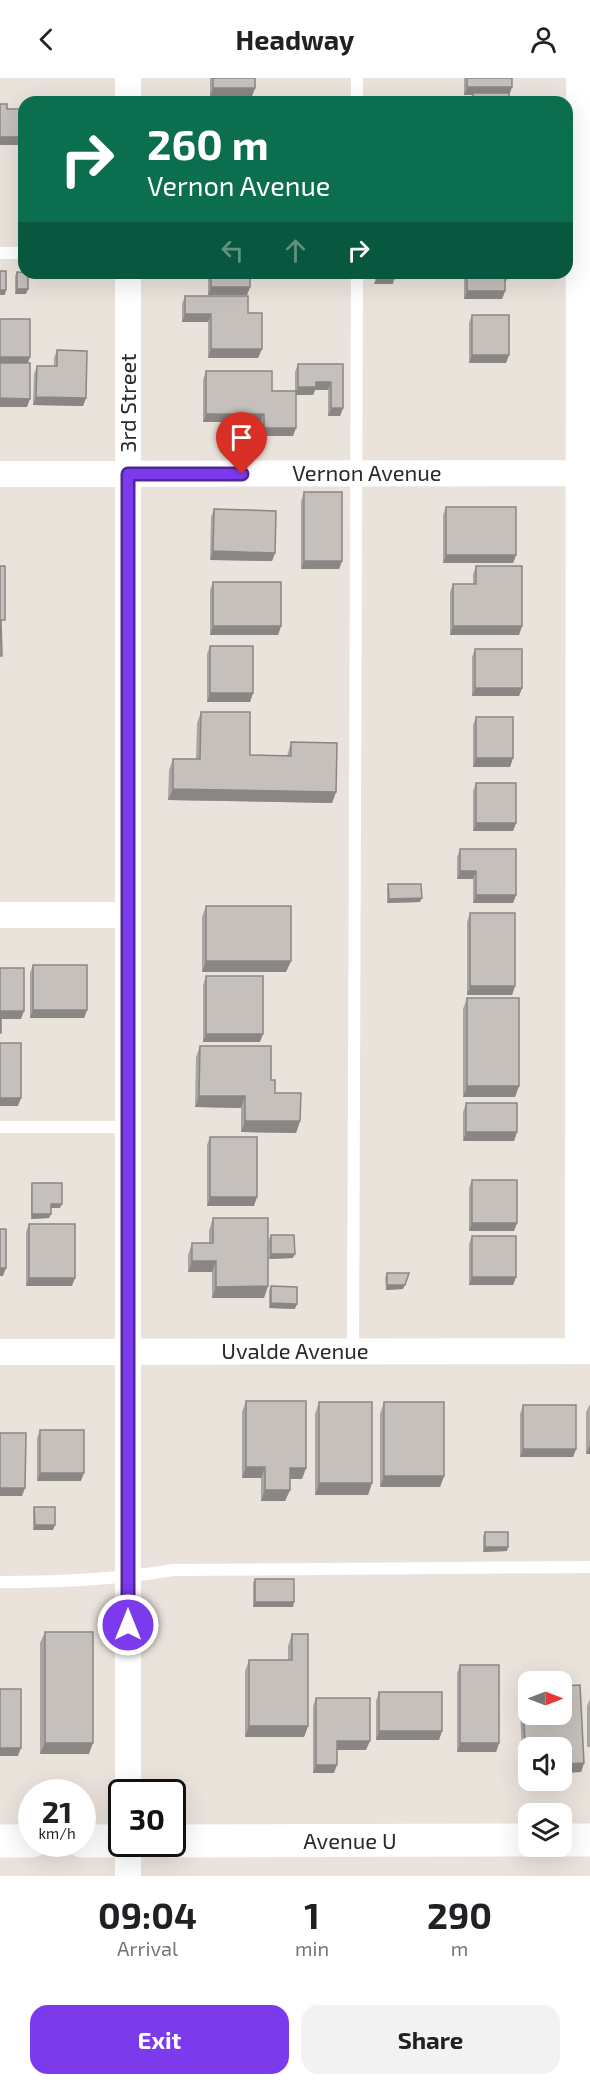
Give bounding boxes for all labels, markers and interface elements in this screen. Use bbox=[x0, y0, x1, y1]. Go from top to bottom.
icon: back bbox=[30, 23, 63, 56]
text: Headway bbox=[236, 23, 354, 55]
icon: person bbox=[527, 23, 560, 56]
text: 260 m bbox=[147, 118, 269, 168]
icon: right bbox=[48, 120, 126, 198]
text: Vernon Avenue bbox=[147, 169, 330, 201]
icon: left bbox=[216, 234, 249, 267]
icon: ahead bbox=[279, 234, 312, 267]
icon: right bbox=[342, 234, 375, 267]
street label: 3rd Street bbox=[114, 353, 140, 453]
pin bbox=[216, 412, 267, 474]
icon: arrive bbox=[225, 421, 258, 454]
street label: Vernon Avenue bbox=[292, 459, 442, 485]
street label: Uvalde Avenue bbox=[221, 1337, 369, 1363]
position arrow bbox=[96, 1593, 160, 1657]
north arrow bbox=[518, 1671, 572, 1725]
map controls bbox=[518, 1671, 572, 1857]
button: sound bbox=[518, 1737, 572, 1791]
speed limit sign: 30 bbox=[108, 1779, 186, 1857]
text: 21 bbox=[42, 1793, 72, 1829]
button: layers bbox=[518, 1803, 572, 1857]
text: km/h bbox=[38, 1824, 76, 1842]
street label: Avenue U bbox=[303, 1827, 397, 1853]
text: 09:04 bbox=[98, 1893, 197, 1936]
text: 1 bbox=[304, 1893, 320, 1936]
text: 290 bbox=[427, 1893, 492, 1936]
text: Arrival bbox=[117, 1936, 178, 1960]
text: min bbox=[295, 1936, 329, 1960]
text: m bbox=[451, 1936, 468, 1960]
button: Exit bbox=[30, 2005, 289, 2074]
button: Share bbox=[301, 2005, 560, 2074]

